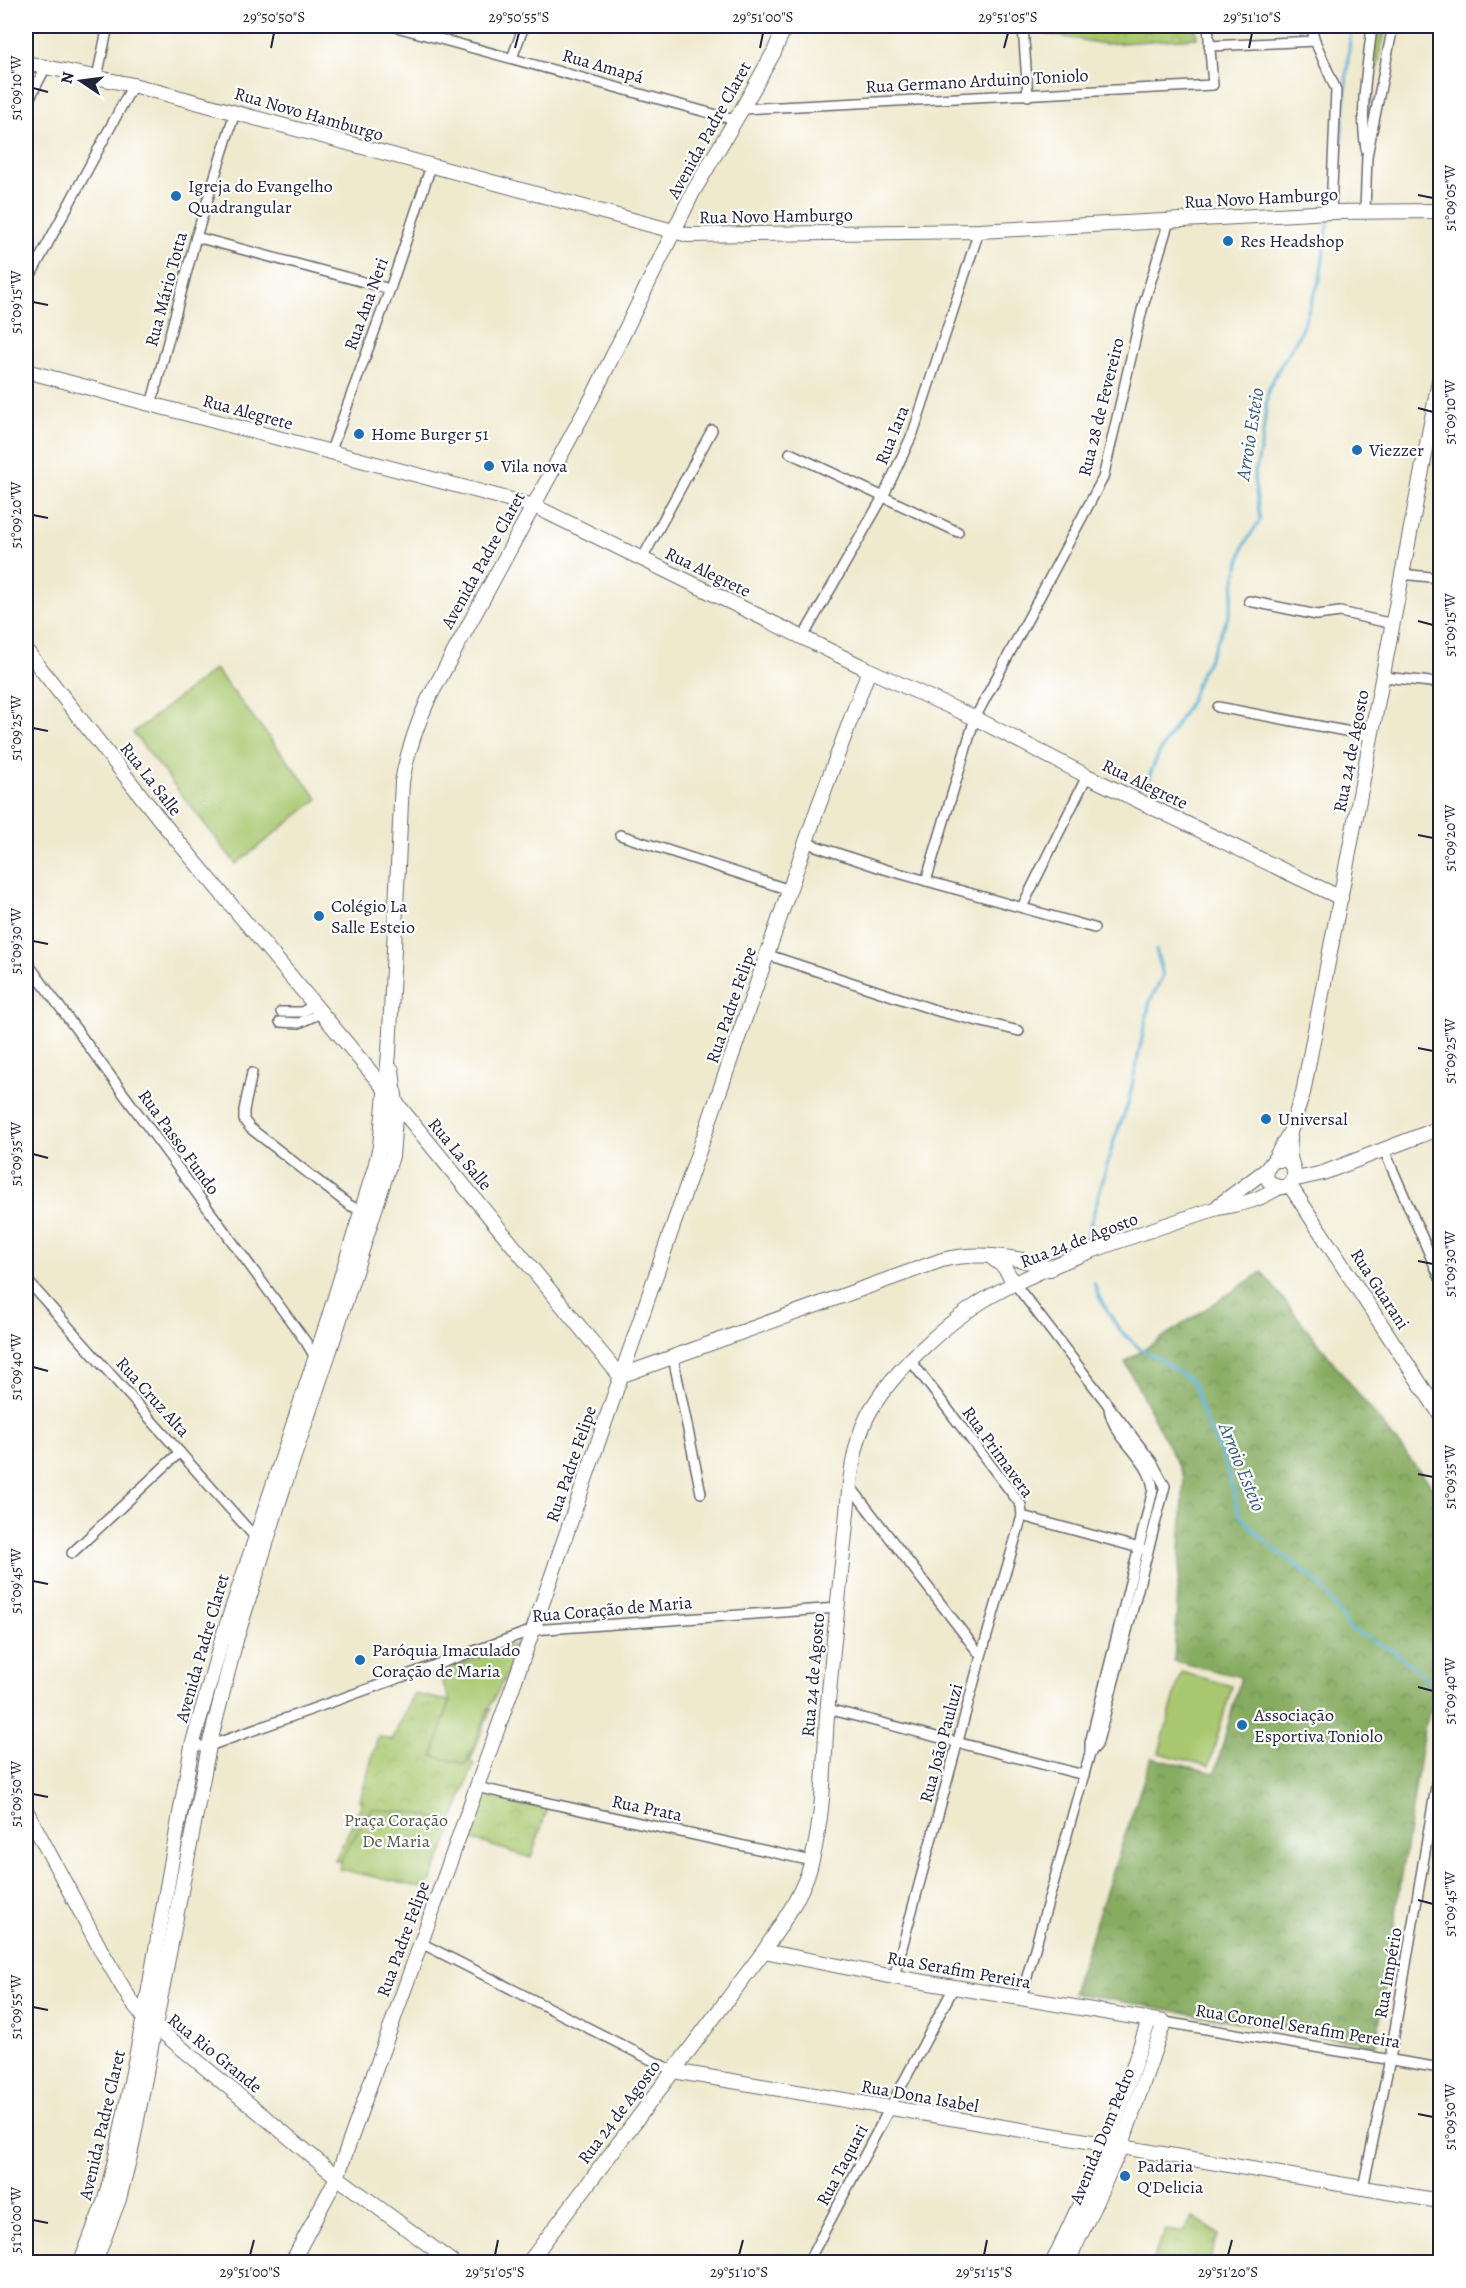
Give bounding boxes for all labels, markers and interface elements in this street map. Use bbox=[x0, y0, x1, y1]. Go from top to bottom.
text: 29°50'50"S bbox=[243, 7, 305, 27]
text: 29°50'55"S bbox=[489, 7, 549, 27]
text: 29°51'00"S bbox=[732, 7, 794, 27]
text: 29°51'05"S bbox=[978, 7, 1038, 27]
text: 29°51'10"S bbox=[1223, 7, 1281, 27]
street label: Rua Amapá bbox=[560, 43, 647, 89]
north arrow bbox=[51, 51, 111, 111]
text: 51°09'10"W bbox=[6, 55, 26, 121]
street label: Avenida Padre Claret bbox=[661, 57, 757, 204]
street label: Rua Germano Arduino Toniolo bbox=[865, 63, 1089, 99]
text: N bbox=[55, 69, 79, 86]
street label: Rua Novo Hamburgo bbox=[232, 81, 386, 147]
text: 51°09'05"W bbox=[1440, 165, 1460, 231]
place label: Igreja do Evangelho Quadrangular bbox=[188, 174, 333, 219]
street label: Rua Novo Hamburgo bbox=[1183, 182, 1339, 214]
marker: Igreja do Evangelho Quadrangular bbox=[169, 189, 183, 203]
street label: Rua Novo Hamburgo bbox=[699, 203, 853, 229]
street label: Rua Mário Totta bbox=[139, 228, 193, 349]
place label: Res Headshop bbox=[1240, 229, 1344, 253]
marker: Res Headshop bbox=[1221, 234, 1235, 248]
street label: Rua Ana Neri bbox=[338, 254, 394, 354]
text: 51°09'15"W bbox=[6, 270, 26, 334]
street label: Rua 28 de Fevereiro bbox=[1072, 335, 1130, 479]
text: 51°09'10"W bbox=[1440, 379, 1460, 445]
water label: Arroio Esteio bbox=[1229, 386, 1271, 483]
street label: Rua Alegrete bbox=[200, 388, 296, 436]
street label: Rua Iara bbox=[869, 401, 915, 468]
place label: Home Burger 51 bbox=[371, 422, 489, 446]
marker: Home Burger 51 bbox=[352, 427, 366, 441]
place label: Viezzer bbox=[1368, 438, 1424, 462]
marker: Viezzer bbox=[1350, 443, 1364, 457]
place label: Vila nova bbox=[500, 454, 568, 478]
marker: Vila nova bbox=[482, 459, 496, 473]
text: 51°09'20"W bbox=[6, 481, 26, 549]
street label: Avenida Padre Claret bbox=[435, 487, 531, 634]
street label: Rua Alegrete bbox=[661, 541, 755, 603]
text: 51°09'15"W bbox=[1440, 593, 1460, 657]
street label: Rua 24 de Agosto bbox=[1327, 688, 1375, 814]
text: 51°09'25"W bbox=[6, 695, 26, 761]
street label: Rua La Salle bbox=[115, 737, 187, 821]
street label: Rua Alegrete bbox=[1098, 753, 1192, 815]
text: 51°09'20"W bbox=[1440, 804, 1460, 872]
place label: Colégio La Salle Esteio bbox=[331, 894, 415, 939]
text: 51°09'30"W bbox=[6, 908, 26, 974]
marker: Colégio La Salle Esteio bbox=[312, 909, 326, 923]
street label: Rua Padre Felipe bbox=[700, 944, 762, 1066]
text: 51°09'25"W bbox=[1440, 1018, 1460, 1084]
street label: Rua Passo Fundo bbox=[133, 1085, 225, 1199]
place label: Universal bbox=[1278, 1107, 1348, 1131]
marker: Universal bbox=[1259, 1112, 1273, 1126]
street label: Rua La Salle bbox=[423, 1113, 497, 1195]
text: 51°09'35"W bbox=[6, 1122, 26, 1186]
street label: Rua 24 de Agosto bbox=[1017, 1207, 1141, 1273]
text: 51°09'30"W bbox=[1440, 1231, 1460, 1297]
street label: Rua Guarani bbox=[1345, 1244, 1415, 1334]
text: 51°09'40"W bbox=[6, 1334, 26, 1400]
street label: Rua Cruz Alta bbox=[110, 1352, 196, 1443]
street label: Rua Primavera bbox=[957, 1401, 1040, 1503]
street label: Rua Padre Felipe bbox=[540, 1403, 602, 1525]
water label: Arroio Esteio bbox=[1212, 1418, 1272, 1515]
text: 51°09'35"W bbox=[1440, 1445, 1460, 1509]
text: 51°09'45"W bbox=[6, 1548, 26, 1614]
street label: Avenida Padre Claret bbox=[169, 1571, 235, 1726]
street label: Rua Coração de Maria bbox=[531, 1590, 694, 1628]
street label: Rua 24 de Agosto bbox=[796, 1612, 830, 1738]
place label: Paróquia Imaculado Coração de Maria bbox=[372, 1638, 520, 1683]
marker: Paróquia Imaculado Coração de Maria bbox=[353, 1653, 367, 1667]
text: 51°09'40"W bbox=[1440, 1658, 1460, 1724]
street label: Rua João Pauluzi bbox=[914, 1681, 968, 1805]
place label: Associação Esportiva Toniolo bbox=[1253, 1703, 1383, 1748]
marker: Associação Esportiva Toniolo bbox=[1235, 1718, 1249, 1732]
text: 51°09'50"W bbox=[6, 1761, 26, 1827]
street label: Rua Prata bbox=[610, 1789, 685, 1827]
park label: Praça Coração De Maria bbox=[344, 1808, 448, 1853]
text: 51°09'45"W bbox=[1440, 1871, 1460, 1937]
street label: Rua Padre Felipe bbox=[371, 1878, 435, 2000]
street label: Rua Império bbox=[1368, 1926, 1408, 2020]
street label: Rua Serafim Pereira bbox=[885, 1946, 1033, 1995]
text: 51°09'55"W bbox=[6, 1975, 26, 2039]
street label: Rua Coronel Serafim Pereira bbox=[1194, 1998, 1403, 2054]
street label: Rua Rio Grande bbox=[163, 2008, 267, 2098]
street label: Avenida Padre Claret bbox=[73, 2048, 131, 2203]
street label: Rua 24 de Agosto bbox=[572, 2055, 666, 2169]
street label: Avenida Dom Pedro bbox=[1063, 2064, 1140, 2209]
street label: Rua Dona Isabel bbox=[859, 2074, 981, 2118]
text: 51°09'50"W bbox=[1440, 2084, 1460, 2150]
street label: Rua Taquari bbox=[811, 2120, 873, 2210]
place label: Padaria Q'Delicia bbox=[1137, 2154, 1204, 2199]
marker: Padaria Q'Delicia bbox=[1118, 2169, 1132, 2183]
text: 51°10'00"W bbox=[6, 2187, 26, 2253]
text: 29°51'00"S bbox=[219, 2262, 281, 2282]
text: 29°51'05"S bbox=[465, 2262, 525, 2282]
text: 29°51'10"S bbox=[710, 2262, 768, 2282]
text: 29°51'15"S bbox=[956, 2262, 1012, 2282]
text: 29°51'20"S bbox=[1198, 2262, 1258, 2282]

